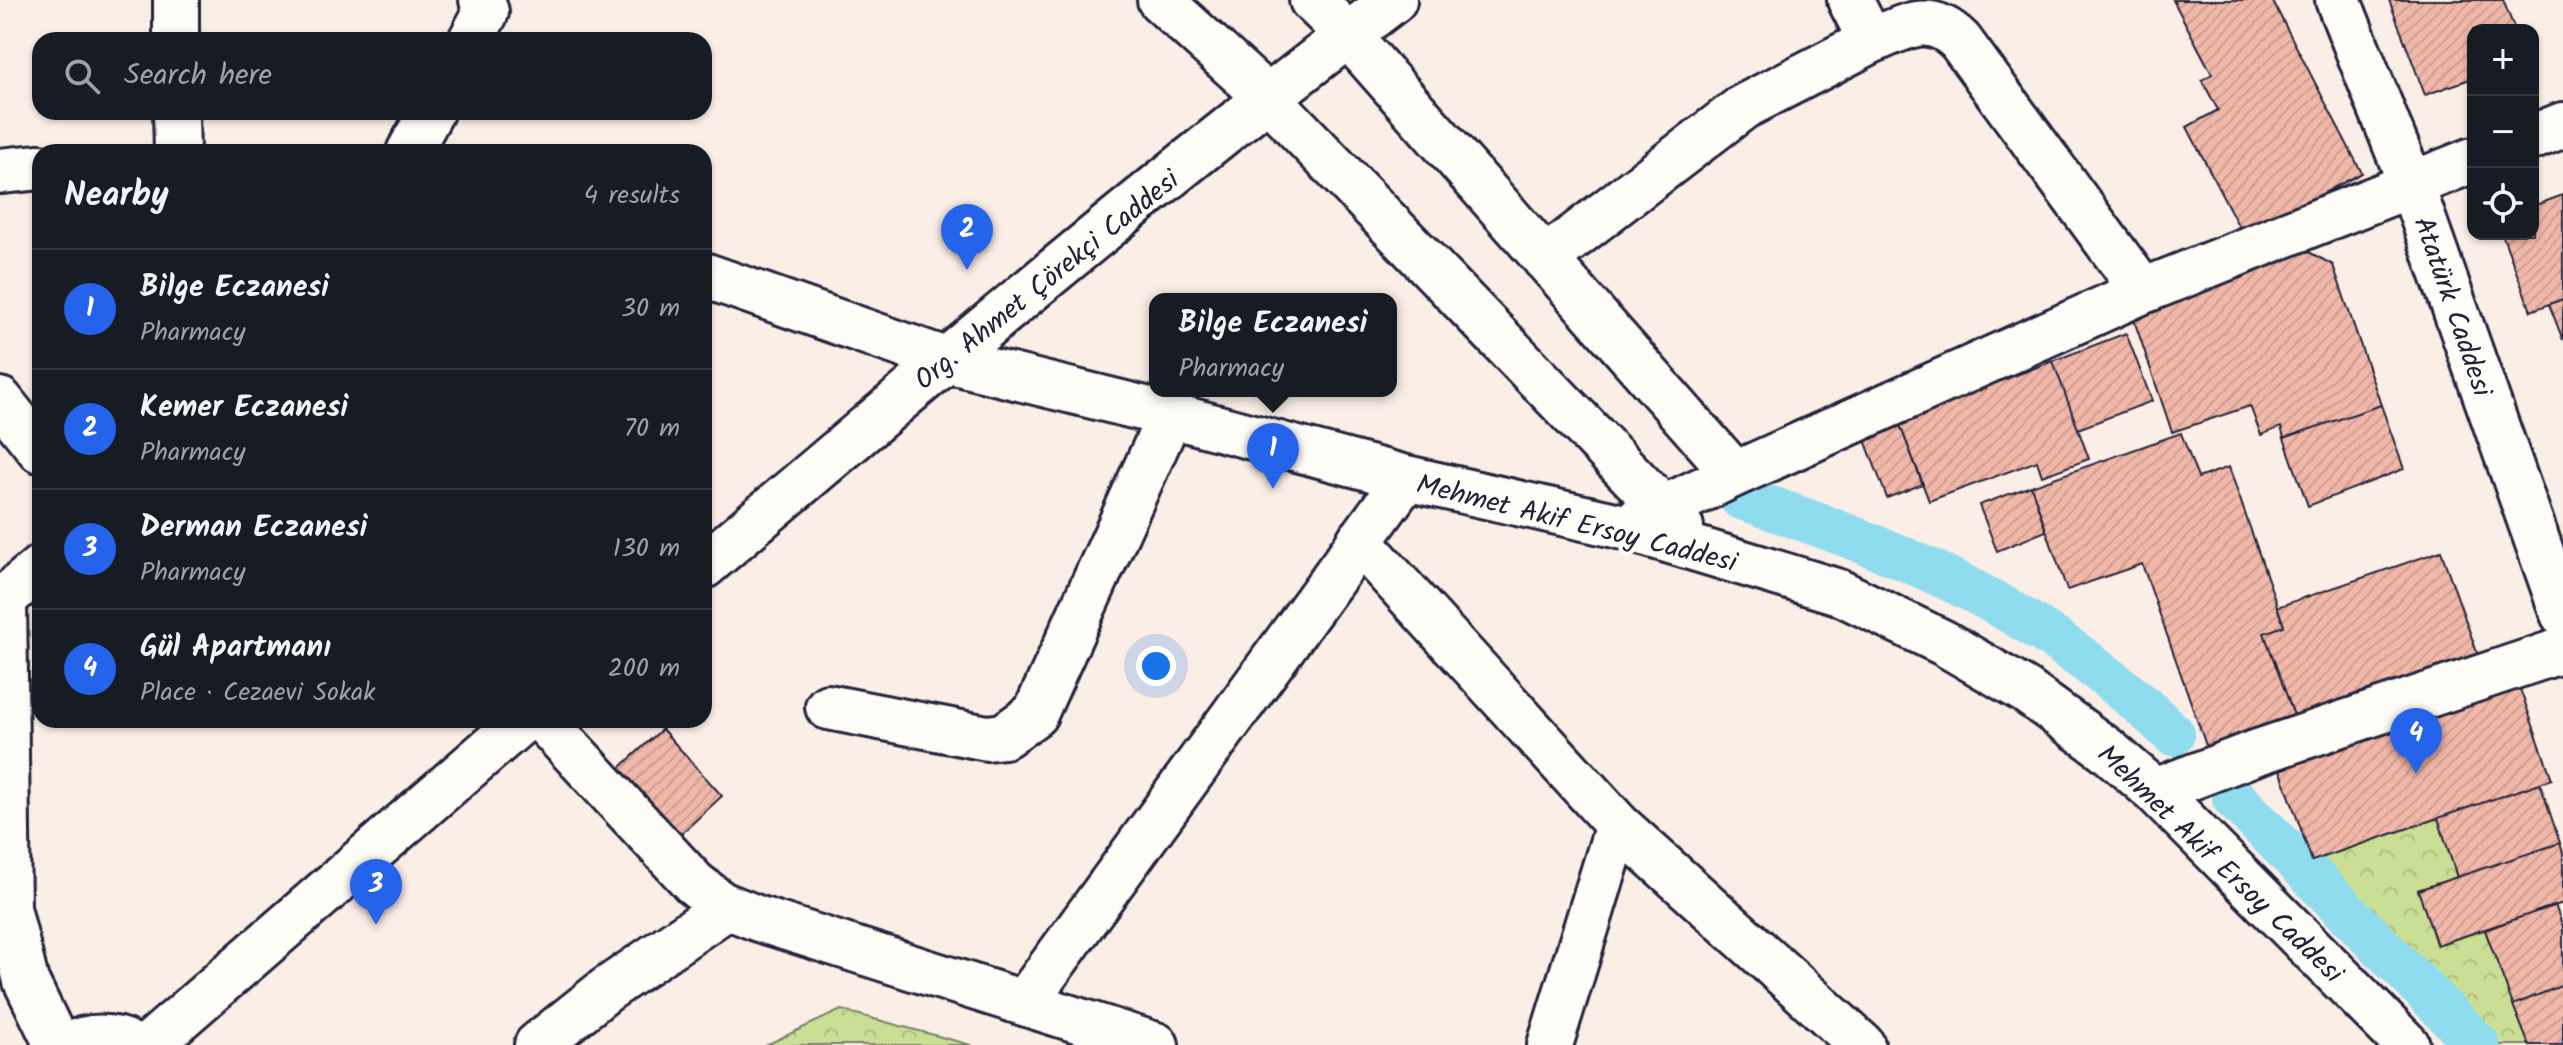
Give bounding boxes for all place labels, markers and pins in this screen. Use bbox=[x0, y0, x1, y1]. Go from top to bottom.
pin: 2 bbox=[941, 204, 993, 270]
pin: 1 bbox=[1247, 423, 1299, 489]
pin: 4 bbox=[2390, 708, 2442, 774]
pin: 3 bbox=[350, 859, 402, 925]

